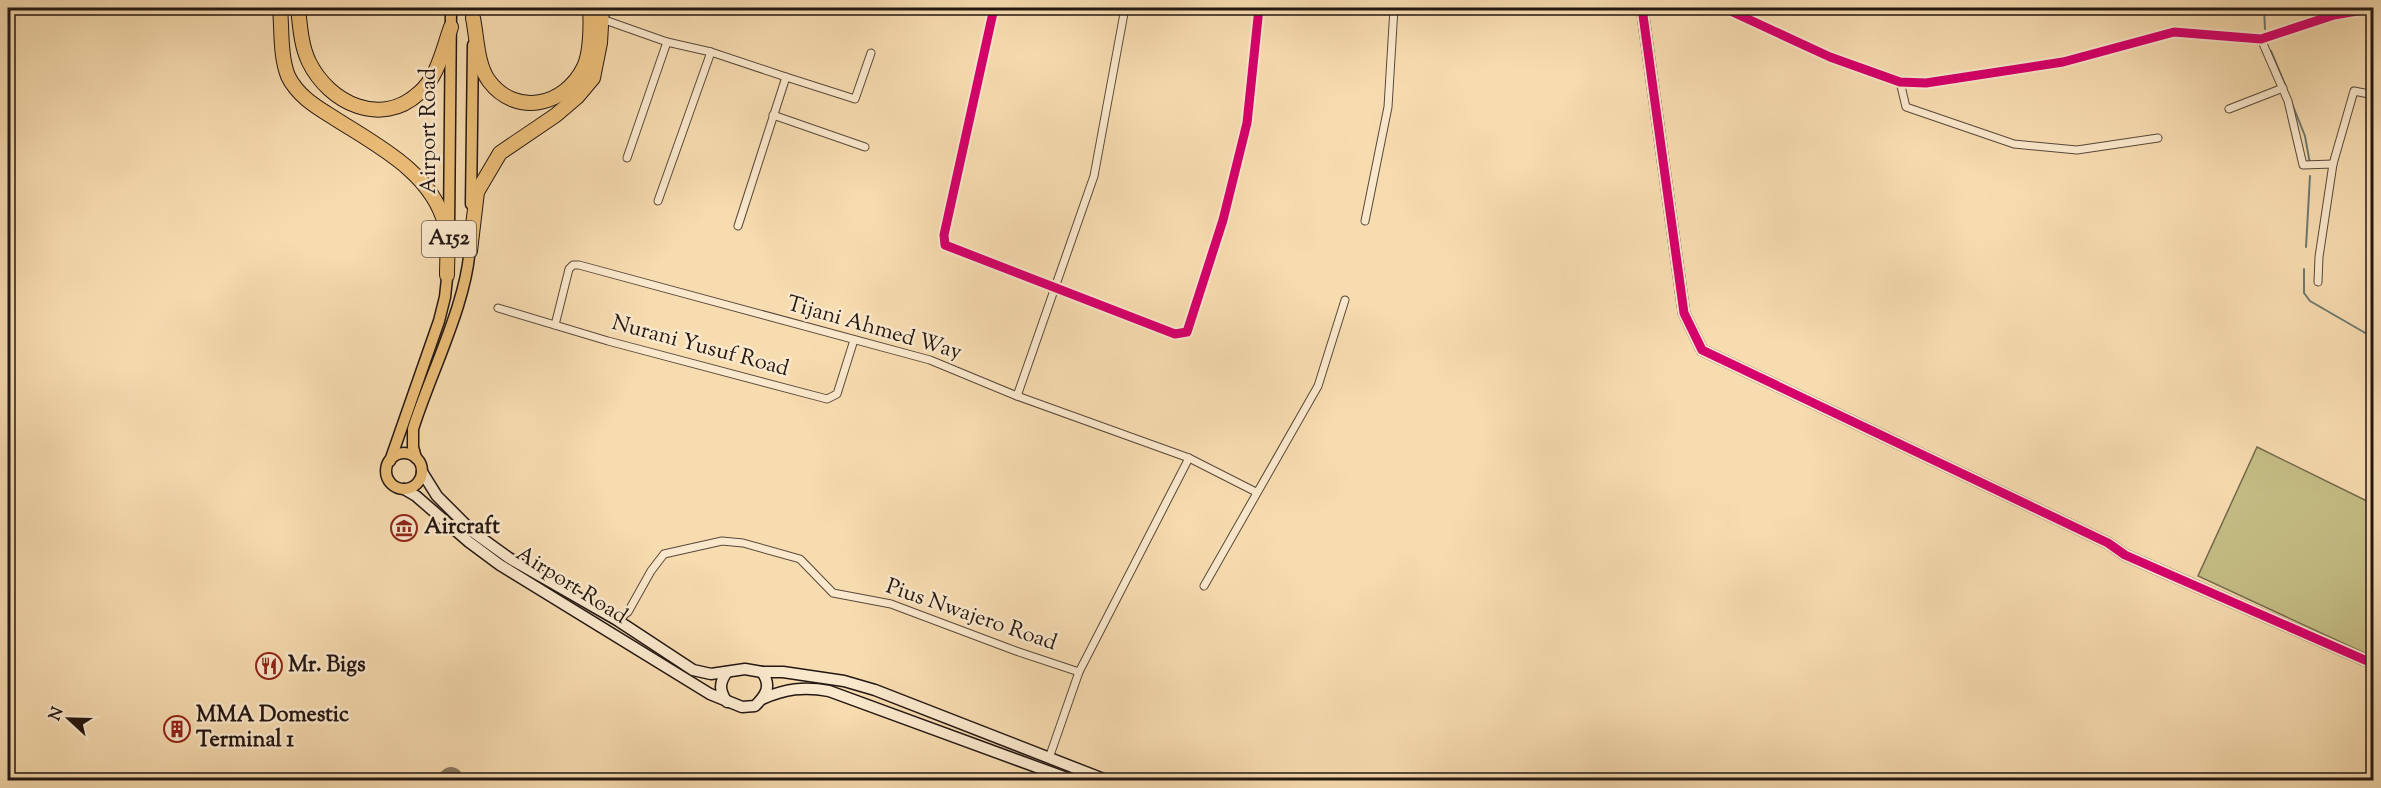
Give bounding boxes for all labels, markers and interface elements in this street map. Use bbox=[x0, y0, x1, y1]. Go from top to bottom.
street label: Airport Road bbox=[414, 68, 446, 194]
road number: A152 bbox=[422, 221, 476, 257]
street label: Tijani Ahmed Way bbox=[783, 289, 965, 369]
street label: Nurani Yusuf Road bbox=[608, 308, 792, 386]
place label: Aircraft bbox=[424, 512, 500, 544]
museum icon: Aircraft bbox=[389, 513, 419, 543]
street label: Airport Road bbox=[509, 539, 633, 633]
street label: Pius Nwajero Road bbox=[881, 572, 1061, 660]
place label: Mr. Bigs bbox=[288, 650, 366, 682]
restaurant icon: Mr. Bigs bbox=[254, 651, 284, 681]
north arrow bbox=[39, 689, 99, 749]
place label: MMA Domestic Terminal 1 bbox=[196, 700, 349, 757]
text: N bbox=[44, 704, 71, 725]
building icon: MMA Domestic Terminal 1 bbox=[162, 714, 192, 744]

